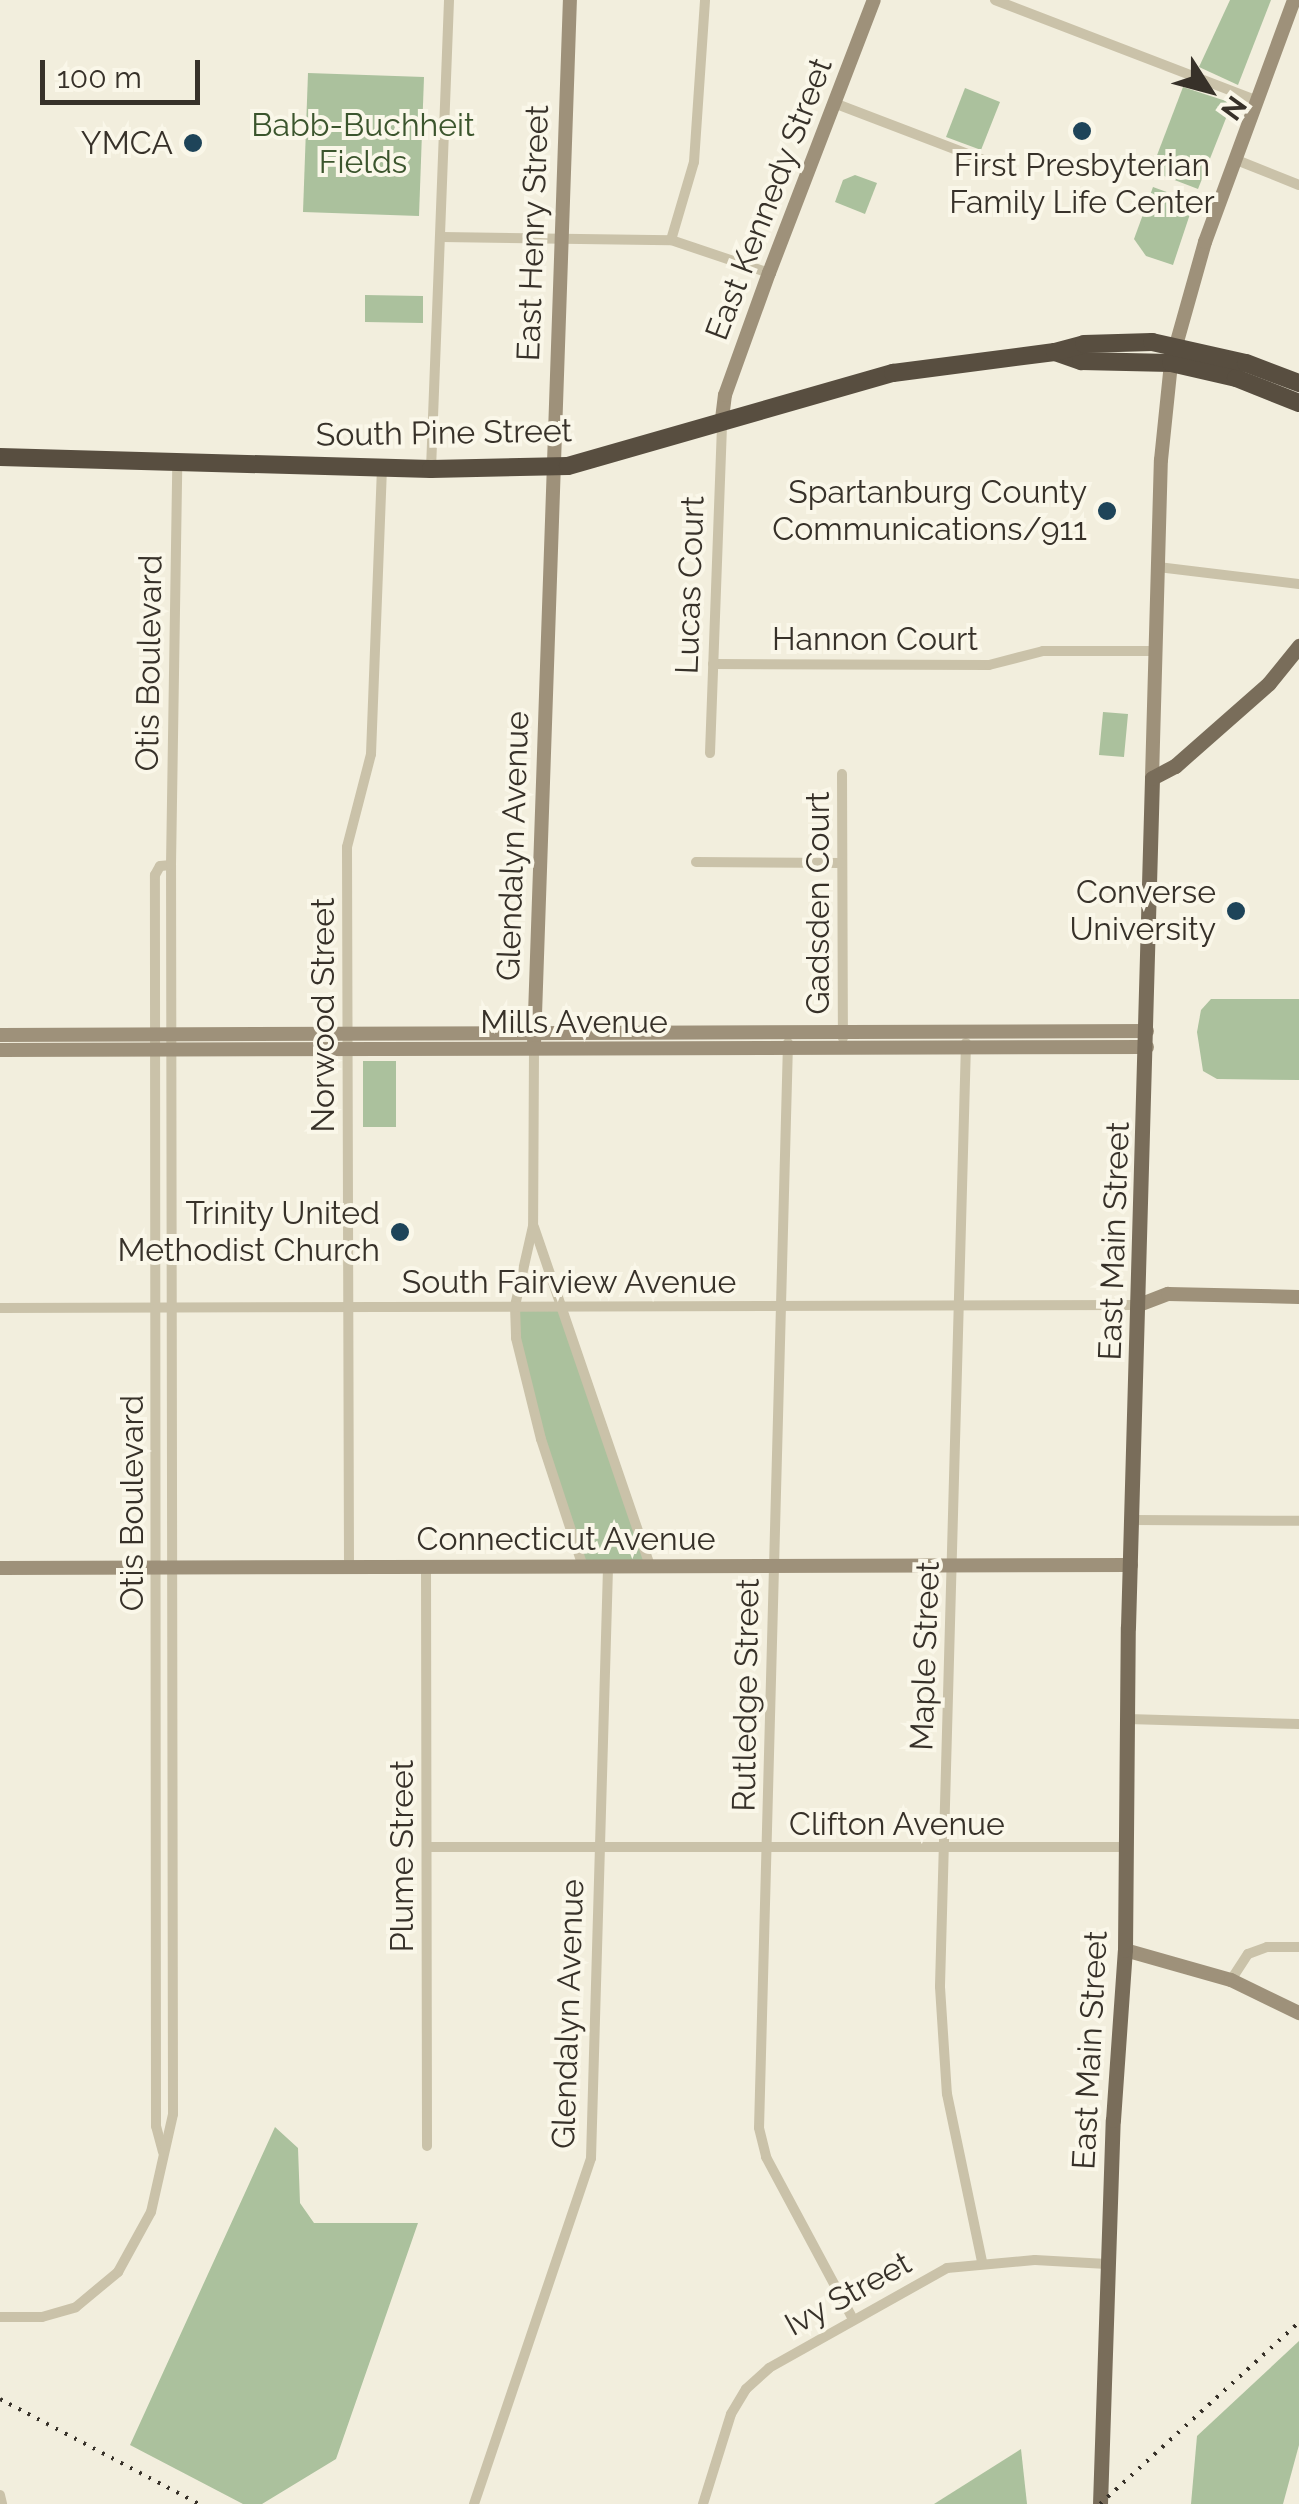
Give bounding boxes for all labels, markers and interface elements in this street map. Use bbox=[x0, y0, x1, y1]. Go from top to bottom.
scale bar bbox=[45, 40, 205, 102]
north arrow bbox=[1159, 40, 1259, 140]
street label: East Kennedy Street bbox=[697, 52, 841, 346]
text: 100 m bbox=[57, 60, 142, 95]
text: N bbox=[1214, 90, 1253, 126]
street label: East Henry Street bbox=[509, 104, 557, 362]
park label: Babb-Buchheit Fields bbox=[251, 107, 475, 182]
marker: First Presbyterian Family Life Center bbox=[1071, 120, 1093, 142]
place label: YMCA bbox=[81, 124, 173, 162]
marker: YMCA bbox=[182, 132, 204, 154]
place label: First Presbyterian Family Life Center bbox=[949, 147, 1215, 222]
street label: South Pine Street bbox=[316, 412, 572, 454]
place label: Spartanburg County Communications/911 bbox=[772, 474, 1087, 549]
street label: Lucas Court bbox=[668, 495, 712, 675]
marker: Spartanburg County Communications/911 bbox=[1096, 500, 1118, 522]
street label: Otis Boulevard bbox=[128, 554, 170, 772]
street label: Hannon Court bbox=[772, 620, 978, 658]
street label: Glendalyn Avenue bbox=[489, 710, 537, 982]
street label: Gadsden Court bbox=[799, 791, 837, 1015]
place label: Converse University bbox=[1069, 874, 1216, 949]
street label: Norwood Street bbox=[304, 898, 342, 1132]
marker: Converse University bbox=[1225, 900, 1247, 922]
street label: Mills Avenue bbox=[480, 1003, 668, 1041]
street label: East Main Street bbox=[1091, 1121, 1137, 1361]
place label: Trinity United Methodist Church bbox=[117, 1195, 380, 1270]
marker: Trinity United Methodist Church bbox=[389, 1221, 411, 1243]
street label: South Fairview Avenue bbox=[401, 1263, 737, 1301]
street label: Otis Boulevard bbox=[113, 1395, 151, 1611]
street label: Connecticut Avenue bbox=[416, 1520, 716, 1558]
street label: Maple Street bbox=[903, 1561, 947, 1751]
street label: Rutledge Street bbox=[725, 1578, 767, 1812]
street label: Plume Street bbox=[383, 1760, 421, 1952]
street label: Clifton Avenue bbox=[789, 1805, 1005, 1843]
street label: Glendalyn Avenue bbox=[544, 1878, 592, 2150]
street label: East Main Street bbox=[1065, 1930, 1115, 2170]
street label: Ivy Street bbox=[778, 2243, 918, 2345]

